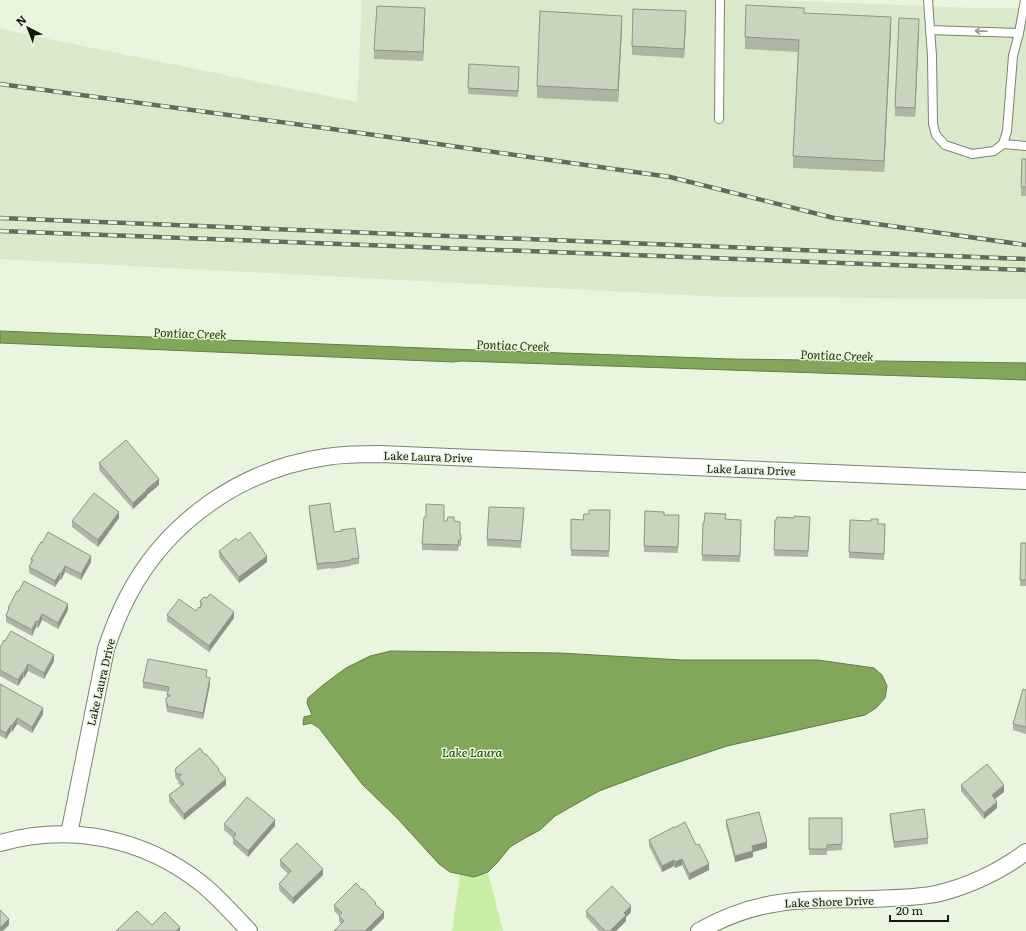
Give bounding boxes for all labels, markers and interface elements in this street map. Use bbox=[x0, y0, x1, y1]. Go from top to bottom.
north arrow bbox=[8, 8, 48, 48]
text: N bbox=[12, 11, 29, 29]
one-way arrow bbox=[975, 28, 988, 35]
water label: Pontiac Creek bbox=[153, 323, 228, 343]
water label: Pontiac Creek bbox=[476, 335, 551, 355]
water label: Pontiac Creek bbox=[800, 345, 875, 365]
street label: Lake Laura Drive bbox=[383, 446, 473, 466]
street label: Lake Laura Drive bbox=[706, 459, 796, 479]
street label: Lake Laura Drive bbox=[82, 636, 118, 727]
water label: Lake Laura bbox=[442, 743, 502, 761]
street label: Lake Shore Drive bbox=[784, 891, 874, 911]
scale bar bbox=[890, 897, 948, 923]
text: 20 m bbox=[896, 901, 923, 919]

